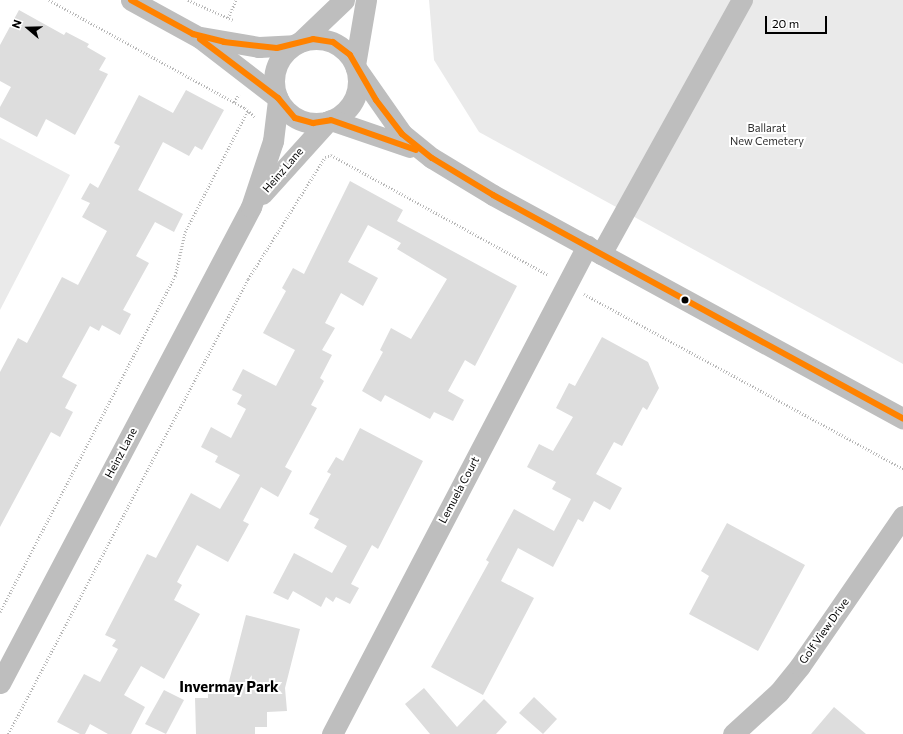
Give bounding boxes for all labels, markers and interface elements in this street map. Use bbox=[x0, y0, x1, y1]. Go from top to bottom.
north arrow bbox=[8, 8, 48, 48]
scale bar bbox=[767, 8, 829, 34]
text: 20 m bbox=[772, 16, 799, 30]
text: N bbox=[9, 18, 24, 30]
park label: Ballarat New Cemetery bbox=[730, 122, 804, 148]
street label: Heinz Lane bbox=[260, 145, 306, 195]
unlabelled marker bbox=[680, 295, 690, 305]
street label: Heinz Lane bbox=[102, 426, 140, 480]
street label: Lemuela Court bbox=[436, 454, 482, 526]
street label: Golf View Drive bbox=[796, 596, 852, 666]
district label: Invermay Park bbox=[179, 678, 279, 696]

